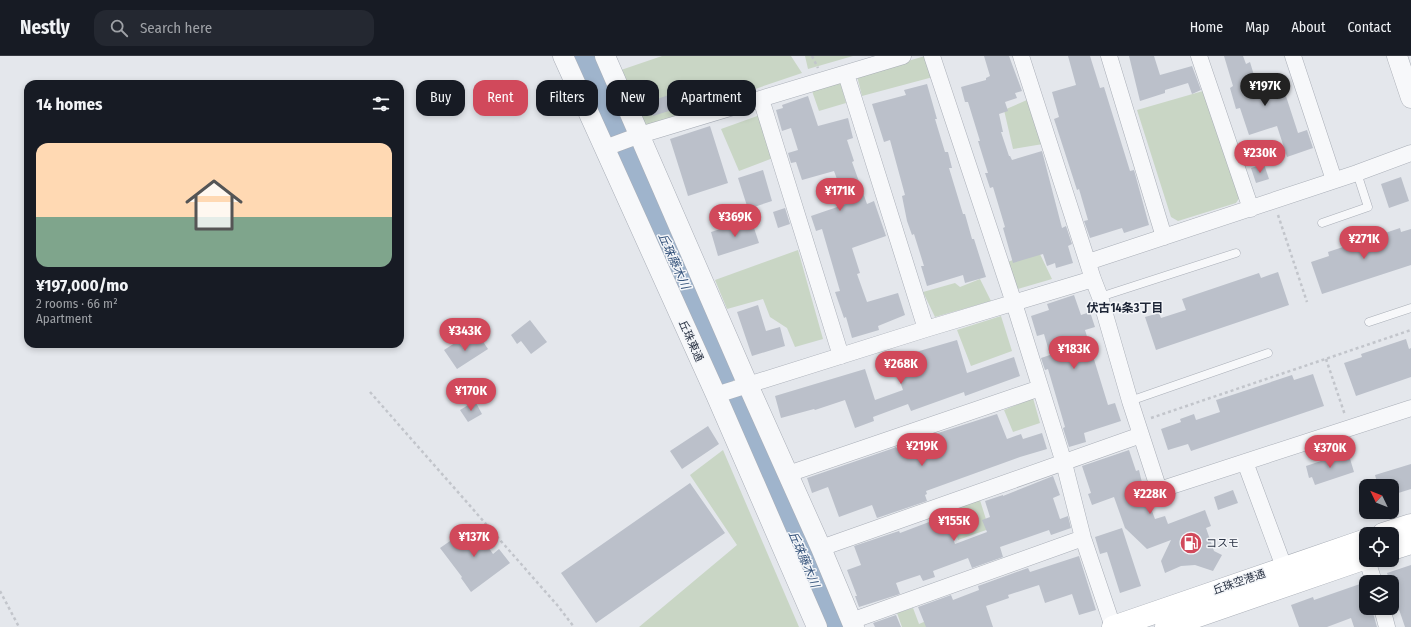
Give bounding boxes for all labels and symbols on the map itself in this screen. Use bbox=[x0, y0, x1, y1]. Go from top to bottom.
pin: ¥197K bbox=[1237, 73, 1293, 107]
pin: ¥230K bbox=[1232, 140, 1288, 174]
pin: ¥171K bbox=[812, 178, 868, 212]
pin: ¥369K bbox=[707, 204, 763, 238]
pin: ¥271K bbox=[1336, 226, 1392, 260]
water label: 丘珠藤木川 bbox=[655, 231, 693, 293]
district label: 伏古14条3丁目 bbox=[1087, 301, 1163, 315]
pin: ¥343K bbox=[437, 318, 493, 352]
street label: 丘珠東通 bbox=[676, 318, 706, 364]
pin: ¥183K bbox=[1046, 336, 1102, 370]
pin: ¥268K bbox=[873, 351, 929, 385]
pin: ¥170K bbox=[443, 378, 499, 412]
pin: ¥219K bbox=[894, 433, 950, 467]
pin: ¥370K bbox=[1302, 435, 1358, 469]
north arrow bbox=[1359, 479, 1399, 519]
pin: ¥228K bbox=[1122, 481, 1178, 515]
pin: ¥155K bbox=[926, 508, 982, 542]
pin: ¥137K bbox=[446, 524, 502, 558]
water label: 丘珠藤木川 bbox=[786, 529, 823, 591]
fuel station icon: コスモ bbox=[1178, 530, 1204, 556]
place label: コスモ bbox=[1206, 537, 1239, 550]
street label: 丘珠空港通 bbox=[1211, 567, 1267, 597]

